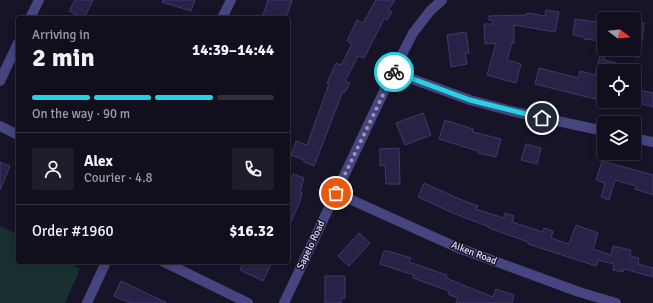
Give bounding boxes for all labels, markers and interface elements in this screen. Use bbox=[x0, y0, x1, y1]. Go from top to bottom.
north arrow bbox=[597, 12, 641, 56]
map controls bbox=[597, 12, 641, 160]
text: Arriving in bbox=[32, 27, 90, 43]
text: 14:39–14:44 bbox=[192, 41, 274, 59]
text: 2 min bbox=[32, 42, 95, 74]
courier bbox=[374, 52, 414, 92]
icon: bike bbox=[383, 61, 405, 83]
button: locate bbox=[597, 64, 641, 108]
pin bbox=[525, 101, 559, 135]
text: On the way · 90 m bbox=[32, 106, 130, 122]
icon: home bbox=[531, 107, 553, 129]
button: layers bbox=[597, 116, 641, 160]
button: person bbox=[32, 148, 74, 190]
button: phone bbox=[232, 148, 274, 190]
text: Alex bbox=[84, 152, 113, 170]
text: Courier · 4.8 bbox=[84, 170, 153, 186]
pin bbox=[319, 176, 353, 210]
icon: bag bbox=[325, 182, 347, 204]
street label: Sapelo Road bbox=[294, 219, 328, 271]
text: Order #1960 bbox=[32, 222, 114, 240]
text: $16.32 bbox=[229, 222, 274, 240]
street label: Aiken Road bbox=[450, 239, 498, 267]

